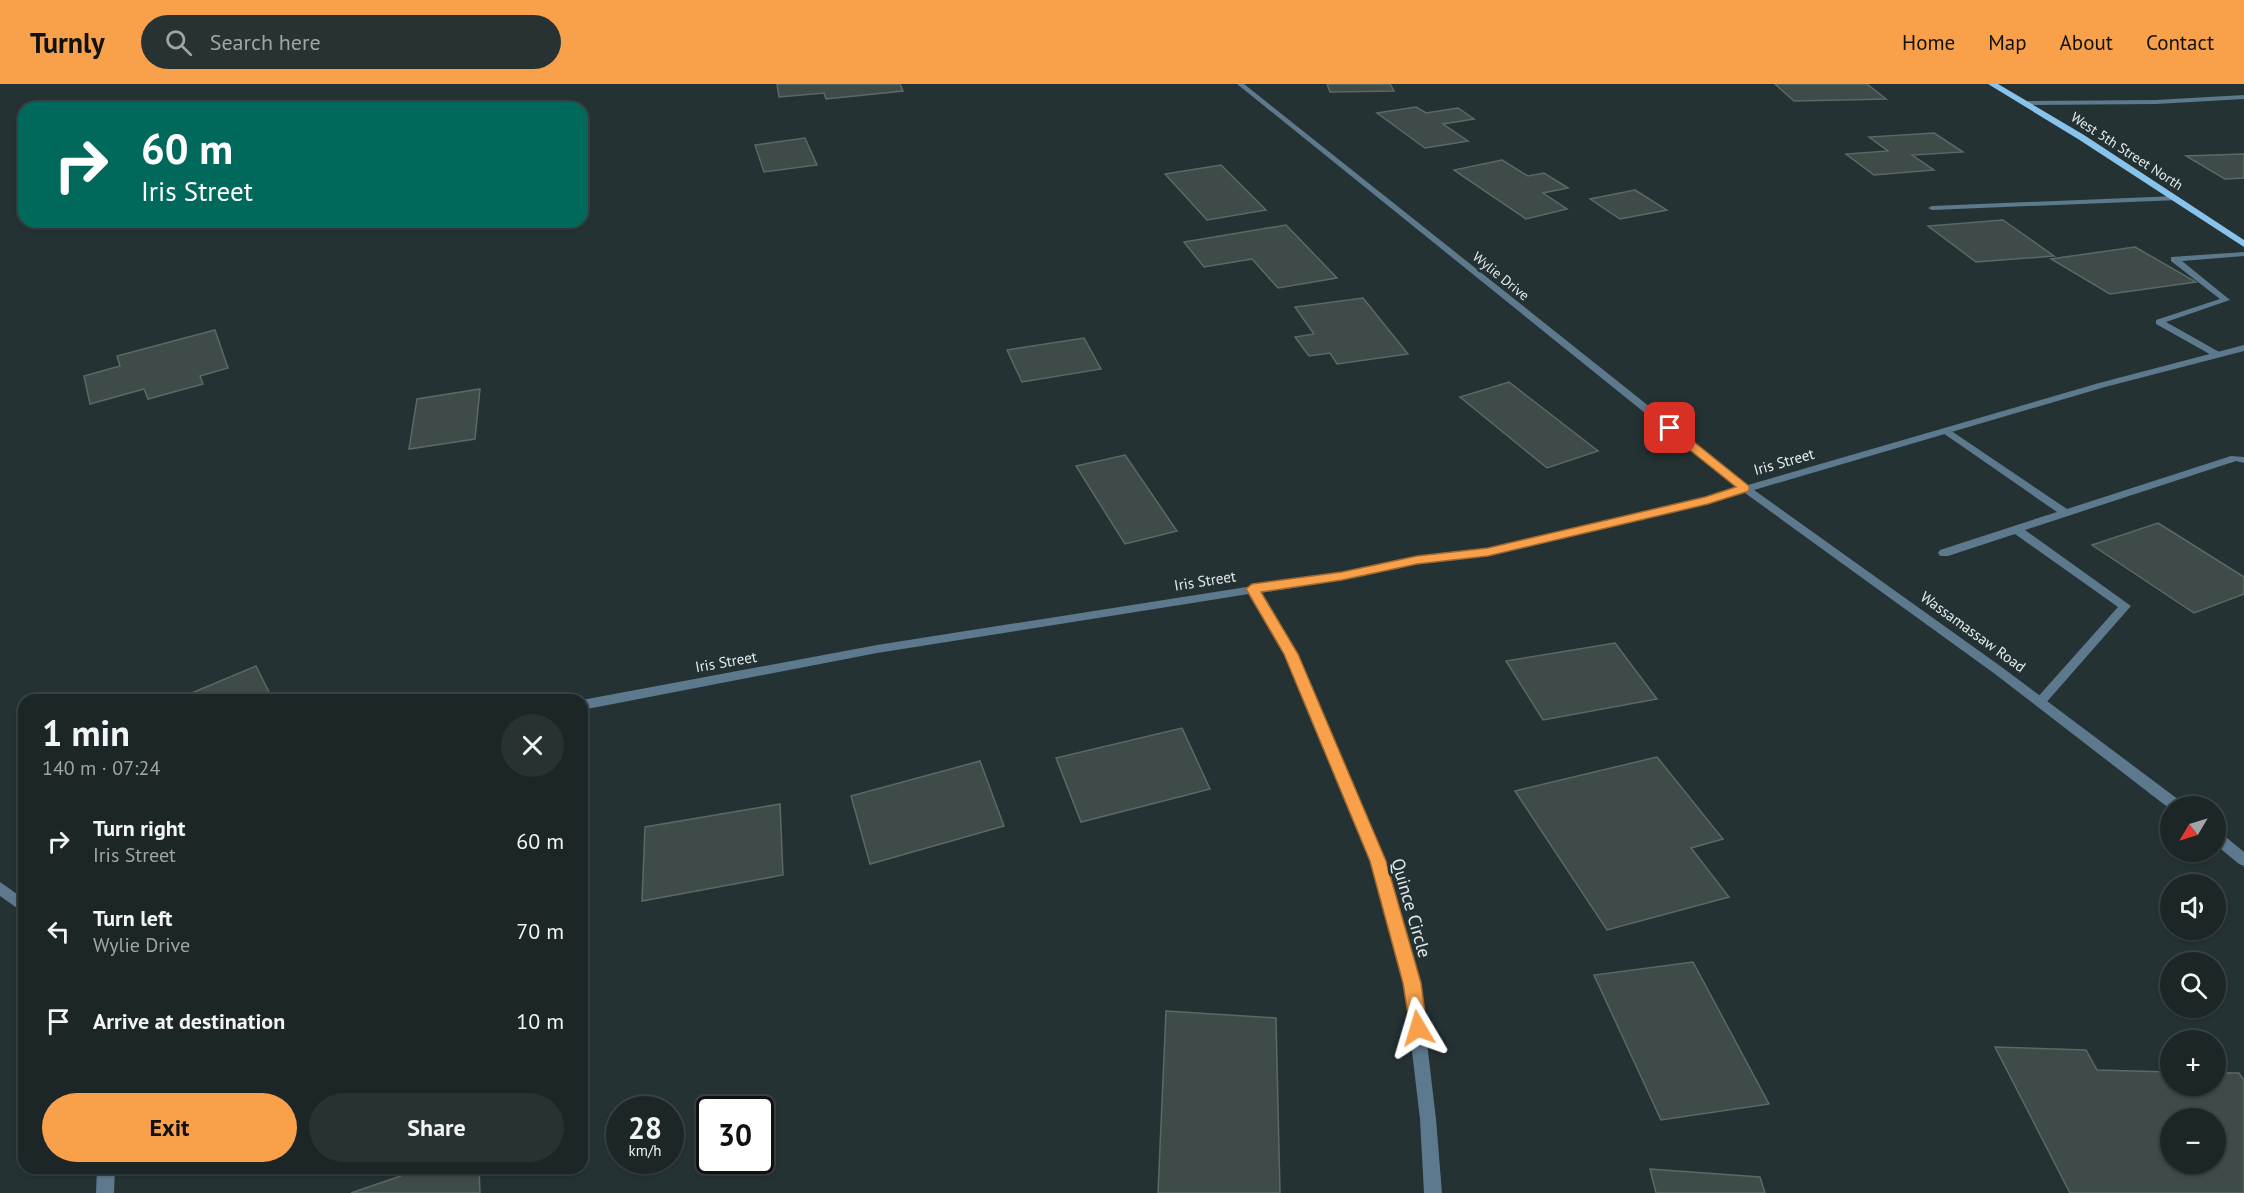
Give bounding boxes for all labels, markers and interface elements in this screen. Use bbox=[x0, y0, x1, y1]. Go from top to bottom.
search box bbox=[141, 15, 561, 69]
text: Turnly bbox=[30, 24, 105, 61]
icon: search bbox=[162, 26, 195, 59]
text: Search here bbox=[210, 28, 321, 56]
text: Home bbox=[1902, 29, 1955, 56]
text: Map bbox=[1988, 29, 2027, 56]
text: About bbox=[2060, 29, 2113, 56]
text: Contact bbox=[2146, 29, 2214, 56]
street label: West 5th Street North bbox=[2067, 108, 2187, 194]
text: 60 m bbox=[141, 121, 233, 176]
icon: right bbox=[42, 126, 120, 204]
text: Iris Street bbox=[141, 174, 253, 208]
street label: Wylie Drive bbox=[1469, 248, 1533, 304]
pin bbox=[1644, 402, 1695, 453]
icon: arrive bbox=[1653, 411, 1686, 444]
street label: Iris Street bbox=[1751, 444, 1816, 479]
street label: Iris Street bbox=[1173, 566, 1237, 595]
street label: Wassamassaw Road bbox=[1917, 587, 2030, 676]
street label: Iris Street bbox=[694, 647, 758, 676]
text: 1 min bbox=[42, 709, 130, 756]
button: close bbox=[501, 714, 564, 777]
text: 140 m · 07:24 bbox=[42, 755, 160, 781]
north arrow bbox=[2160, 796, 2226, 862]
map controls bbox=[2160, 796, 2226, 1174]
text: Turn right bbox=[93, 814, 185, 842]
icon: right bbox=[42, 825, 75, 858]
text: 60 m bbox=[516, 827, 564, 855]
text: Iris Street bbox=[93, 842, 176, 868]
street label: Quince Circle bbox=[1386, 856, 1437, 960]
button: sound bbox=[2160, 874, 2226, 940]
text: Turn left bbox=[93, 904, 173, 932]
icon: left bbox=[42, 915, 75, 948]
text: 70 m bbox=[516, 917, 564, 945]
text: Wylie Drive bbox=[93, 932, 190, 958]
button: search bbox=[2160, 952, 2226, 1018]
position arrow bbox=[1386, 996, 1450, 1060]
icon: arrive bbox=[42, 1005, 75, 1038]
text: Arrive at destination bbox=[93, 1007, 285, 1035]
text: 10 m bbox=[516, 1007, 564, 1035]
button: + bbox=[2160, 1030, 2226, 1096]
button: Exit bbox=[42, 1093, 297, 1162]
button: Share bbox=[309, 1093, 564, 1162]
speed limit sign: 30 bbox=[696, 1096, 774, 1174]
text: 28 bbox=[628, 1108, 662, 1147]
button: − bbox=[2160, 1108, 2226, 1174]
text: km/h bbox=[629, 1141, 661, 1160]

